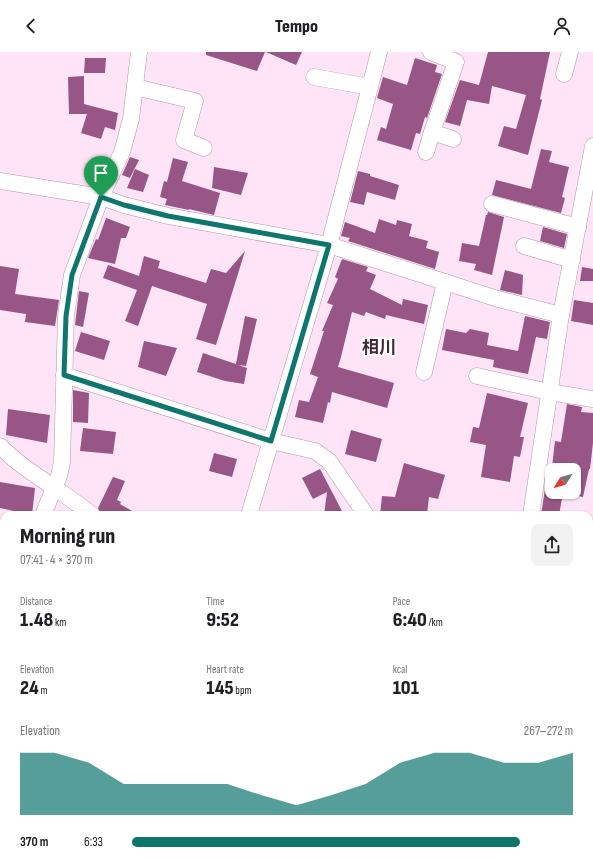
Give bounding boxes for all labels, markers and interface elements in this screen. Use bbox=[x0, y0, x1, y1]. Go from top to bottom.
icon: back bbox=[20, 15, 42, 37]
icon: person bbox=[551, 15, 573, 37]
text: Tempo bbox=[275, 16, 318, 37]
pin bbox=[84, 156, 118, 197]
icon: arrive bbox=[90, 162, 112, 184]
district label: 相川 bbox=[362, 338, 396, 358]
north arrow bbox=[545, 463, 581, 499]
map controls bbox=[545, 463, 581, 499]
text: Morning run bbox=[20, 523, 115, 550]
button: share bbox=[531, 524, 573, 566]
text: 07:41 · 4 × 370 m bbox=[20, 552, 93, 568]
text: Distance bbox=[20, 595, 52, 608]
text: Time bbox=[206, 595, 224, 608]
text: Pace bbox=[393, 595, 410, 608]
text: 1.48 bbox=[20, 608, 53, 632]
text: 9:52 bbox=[206, 608, 239, 632]
text: 6:40 bbox=[393, 608, 427, 632]
text: km bbox=[53, 616, 66, 629]
text: /km bbox=[427, 616, 443, 629]
text: Elevation bbox=[20, 663, 54, 676]
text: Heart rate bbox=[206, 663, 244, 676]
text: kcal bbox=[393, 663, 407, 676]
text: 24 bbox=[20, 676, 39, 700]
text: 145 bbox=[206, 676, 234, 700]
text: 101 bbox=[393, 676, 419, 700]
text: m bbox=[39, 684, 47, 697]
text: bpm bbox=[234, 684, 252, 697]
text: Elevation bbox=[20, 723, 60, 739]
text: 267–272 m bbox=[524, 723, 573, 739]
text: 370 m bbox=[20, 834, 48, 850]
text: 6:33 bbox=[84, 834, 103, 850]

